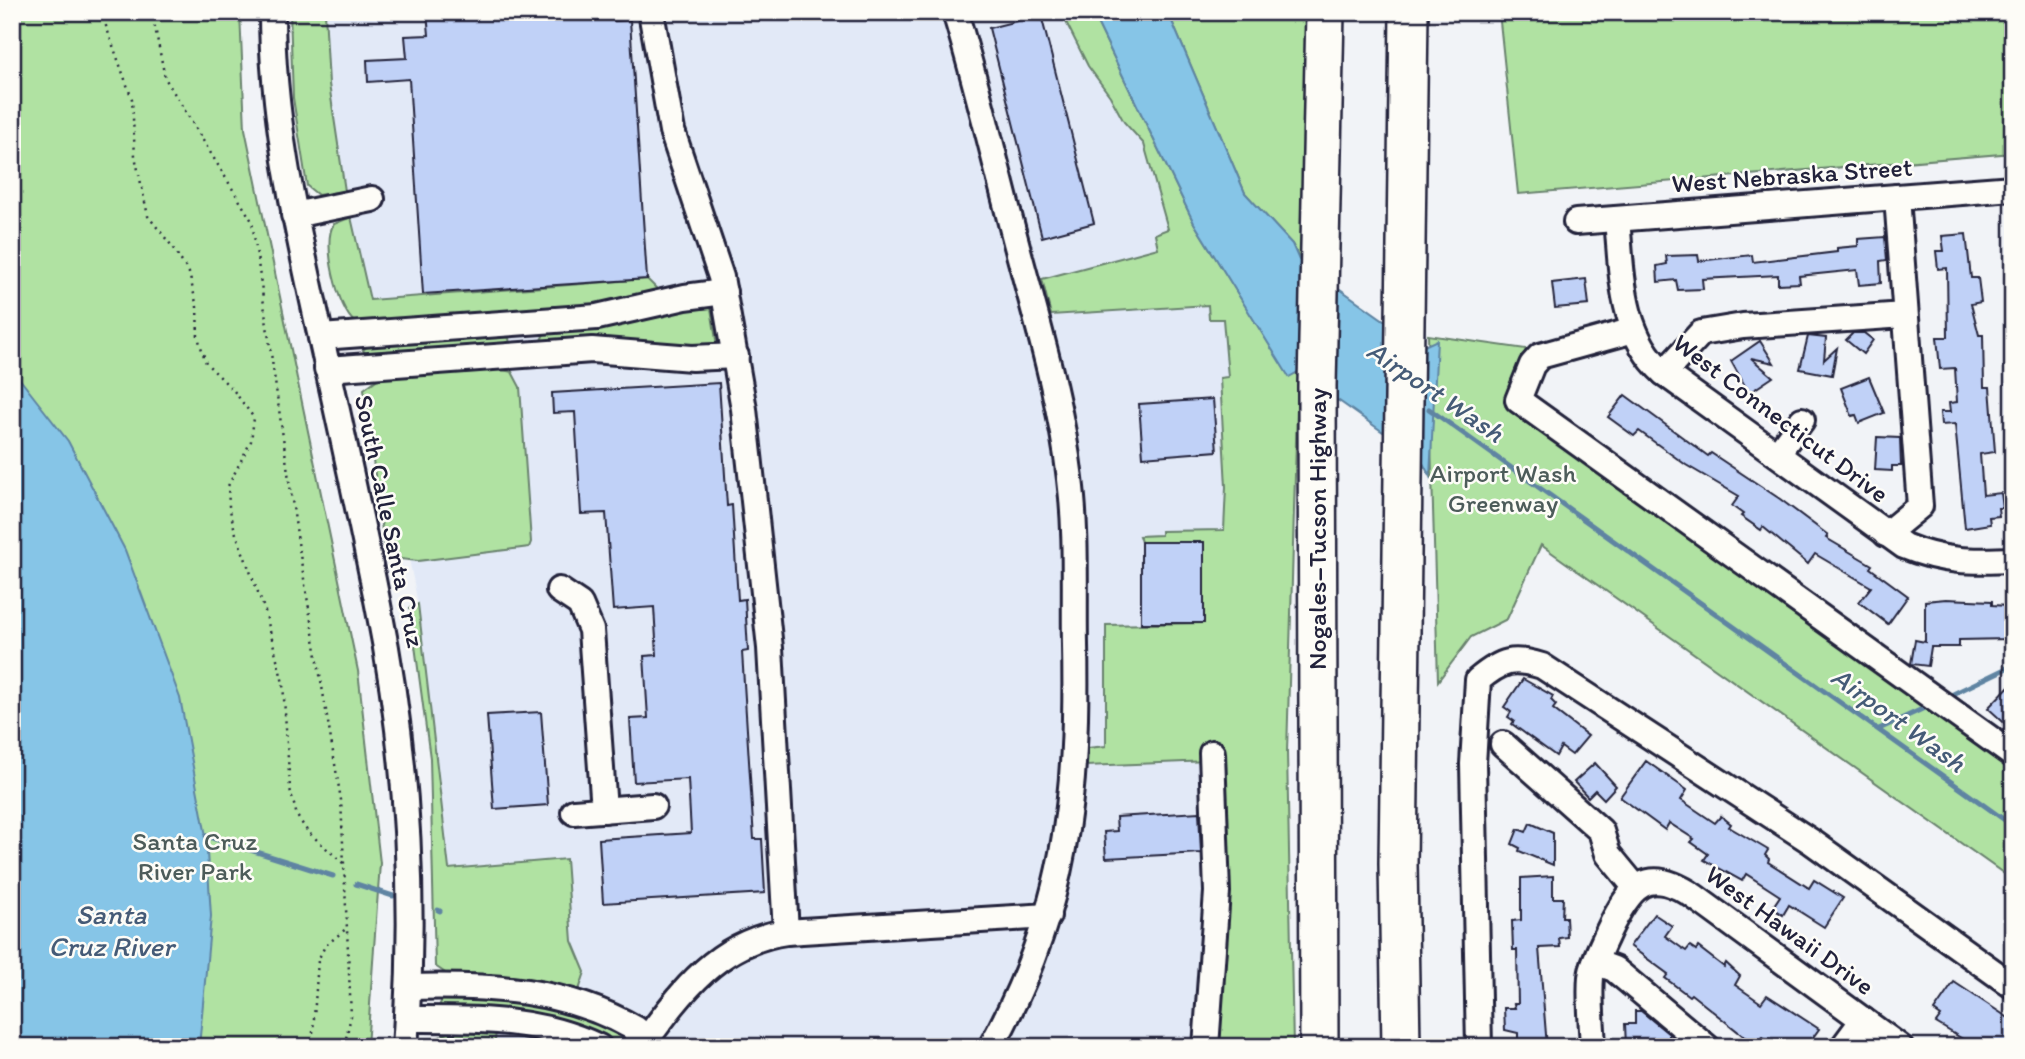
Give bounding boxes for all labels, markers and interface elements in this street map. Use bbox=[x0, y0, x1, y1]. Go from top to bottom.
street label: West Nebraska Street bbox=[1670, 151, 1914, 199]
street label: West Connecticut Drive bbox=[1667, 327, 1895, 509]
water label: Airport Wash bbox=[1361, 333, 1511, 449]
street label: Nogales–Tucson Highway bbox=[1301, 388, 1333, 670]
street label: South Calle Santa Cruz bbox=[348, 392, 432, 650]
park label: Airport Wash Greenway bbox=[1430, 457, 1577, 519]
water label: Airport Wash bbox=[1825, 659, 1973, 779]
park label: Santa Cruz River Park bbox=[133, 825, 257, 887]
street label: West Hawaii Drive bbox=[1699, 858, 1881, 1002]
water label: Santa Cruz River bbox=[48, 897, 177, 963]

